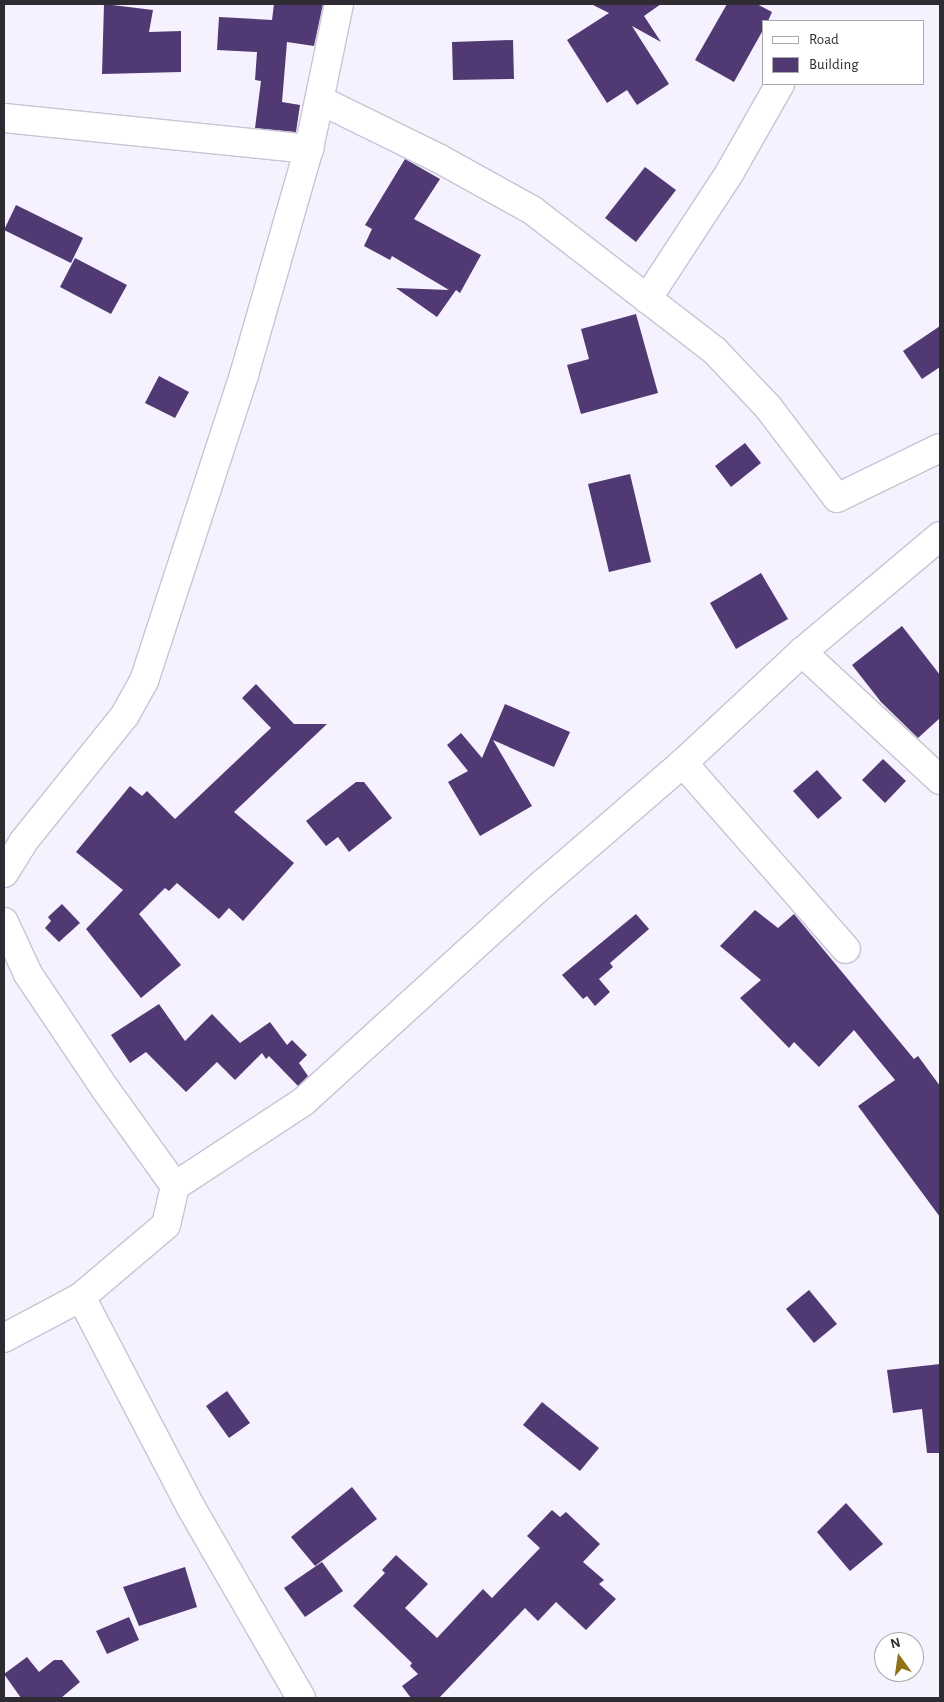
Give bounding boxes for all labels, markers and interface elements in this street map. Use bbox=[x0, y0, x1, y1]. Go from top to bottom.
legend bbox=[762, 20, 924, 85]
text: Road bbox=[809, 32, 839, 47]
text: Building bbox=[809, 57, 859, 72]
north arrow bbox=[874, 1632, 924, 1682]
text: N bbox=[889, 1635, 902, 1651]

